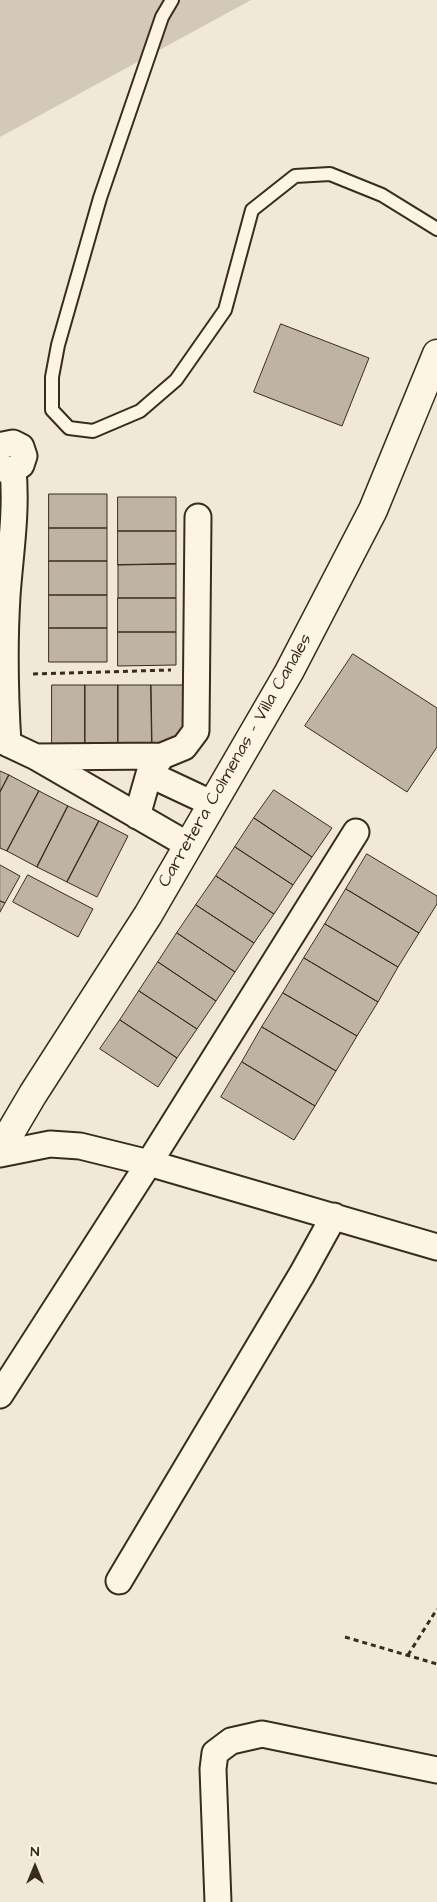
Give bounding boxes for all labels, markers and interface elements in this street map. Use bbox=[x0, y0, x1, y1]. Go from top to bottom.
street label: Carretera Colmenas - Villa Canales bbox=[154, 630, 318, 892]
north arrow bbox=[10, 1842, 60, 1892]
text: N bbox=[31, 1842, 39, 1862]

